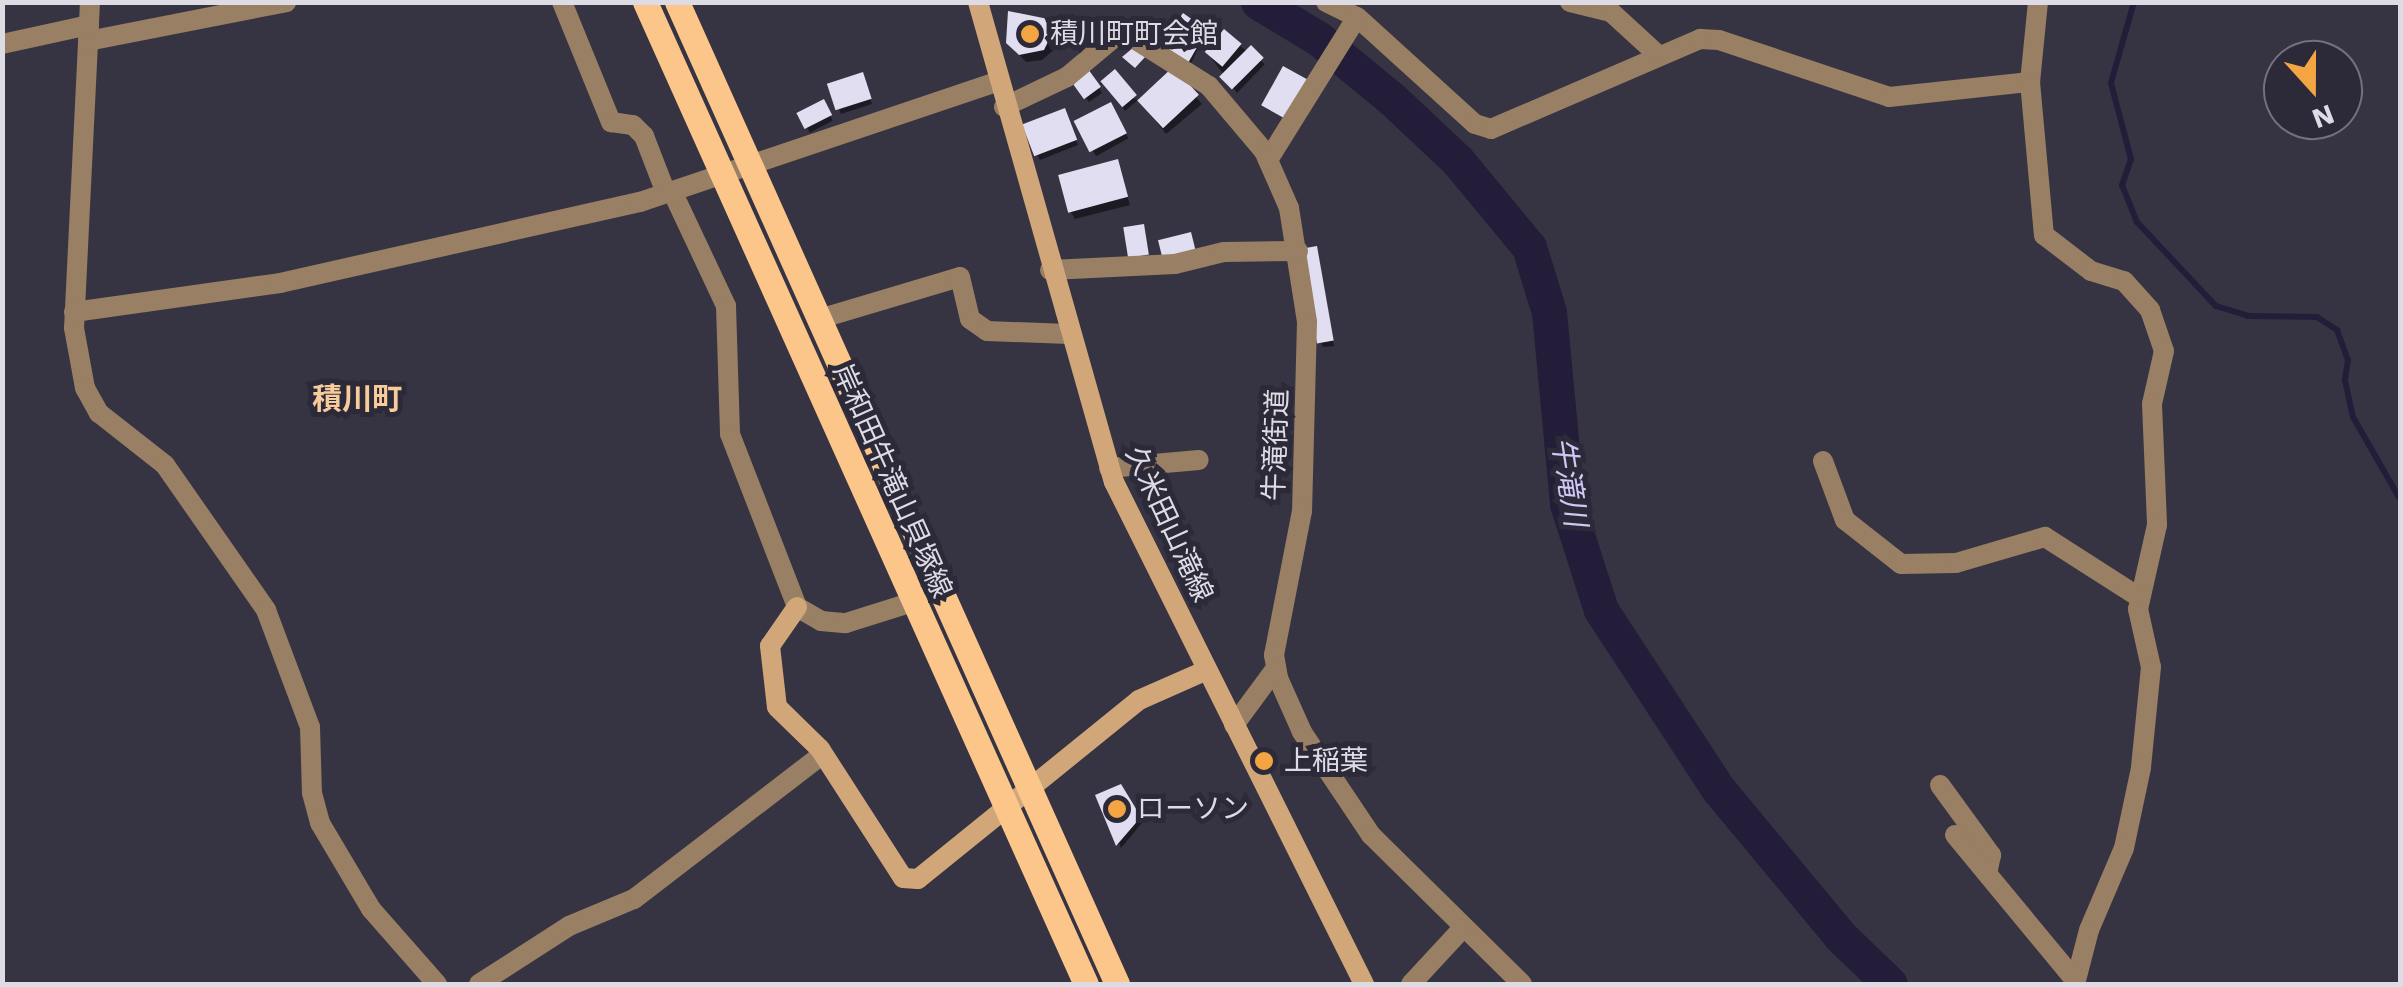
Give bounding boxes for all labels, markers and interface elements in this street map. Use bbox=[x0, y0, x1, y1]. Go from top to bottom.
place label: 積川町町会館 bbox=[1050, 17, 1218, 51]
marker: 積川町町会館 bbox=[1019, 23, 1041, 45]
north arrow bbox=[2263, 40, 2363, 140]
text: N bbox=[2308, 97, 2339, 136]
street label: 岸和田牛滝山貝塚線 bbox=[825, 359, 959, 603]
district label: 積川町 bbox=[312, 381, 402, 417]
street label: 牛滝街道 bbox=[1257, 388, 1295, 502]
water label: 牛滝川 bbox=[1544, 435, 1594, 529]
street label: 久米田山滝線 bbox=[1118, 441, 1220, 607]
place label: 上稲葉 bbox=[1284, 744, 1368, 778]
marker: 上稲葉 bbox=[1253, 750, 1275, 772]
place label: ローソン bbox=[1137, 792, 1249, 826]
marker: ローソン bbox=[1106, 798, 1128, 820]

